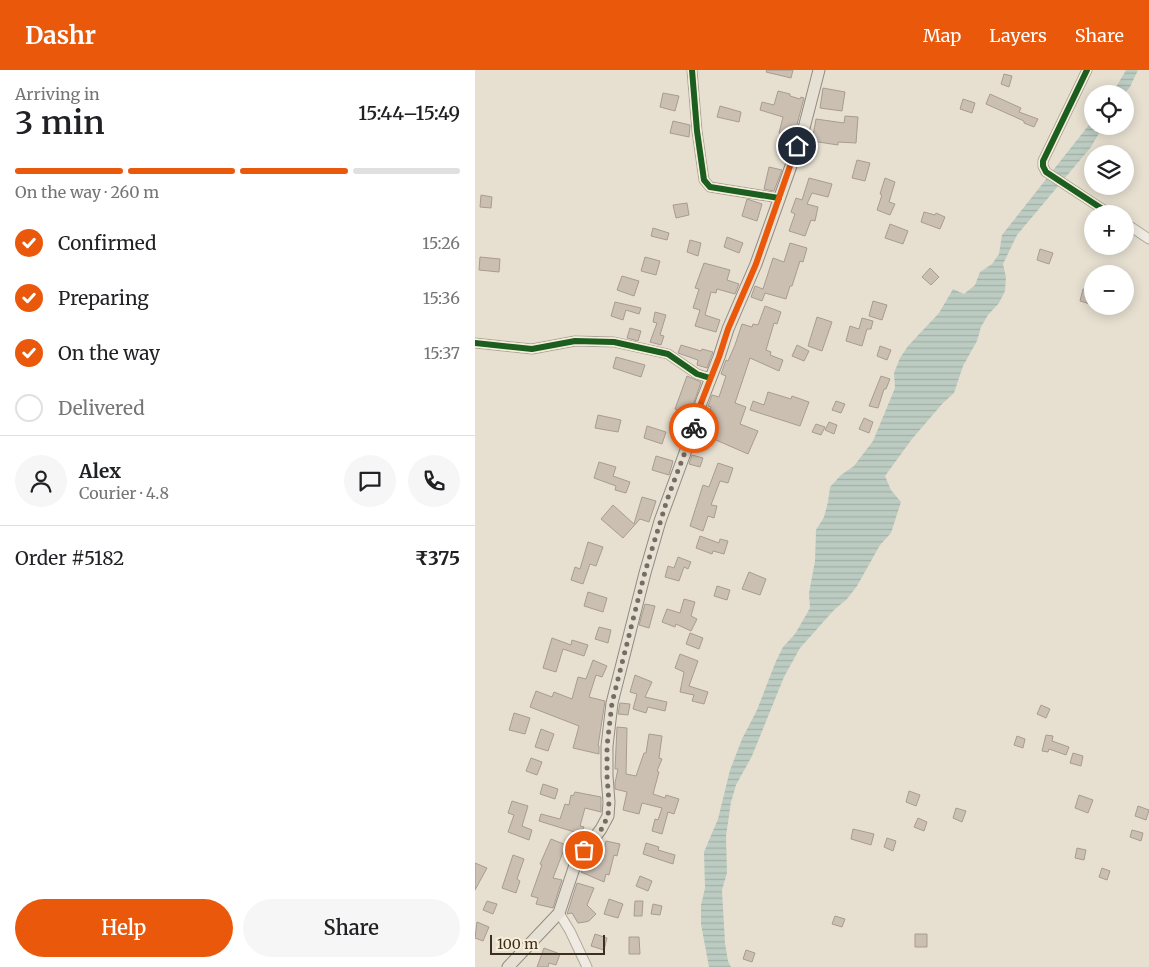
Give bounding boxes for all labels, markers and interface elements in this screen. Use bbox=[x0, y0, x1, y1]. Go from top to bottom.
text: Dashr bbox=[25, 20, 96, 51]
text: Map bbox=[923, 24, 961, 47]
text: Layers bbox=[989, 24, 1047, 47]
text: Share bbox=[1075, 24, 1124, 47]
text: Arriving in bbox=[15, 84, 100, 104]
map controls bbox=[1084, 85, 1134, 315]
button: locate bbox=[1084, 85, 1134, 135]
text: 15:44–15:49 bbox=[358, 101, 460, 125]
text: 3 min bbox=[15, 103, 105, 143]
pin bbox=[776, 125, 818, 167]
icon: home bbox=[783, 132, 811, 160]
button: layers bbox=[1084, 145, 1134, 195]
text: On the way · 260 m bbox=[15, 182, 159, 202]
button: + bbox=[1084, 205, 1134, 255]
icon: check bbox=[15, 229, 43, 257]
text: Confirmed bbox=[58, 231, 156, 255]
text: 15:26 bbox=[422, 233, 460, 253]
button: − bbox=[1084, 265, 1134, 315]
icon: check bbox=[15, 284, 43, 312]
text: Preparing bbox=[58, 286, 149, 310]
text: 15:36 bbox=[423, 288, 460, 308]
icon: check bbox=[15, 339, 43, 367]
text: On the way bbox=[58, 341, 160, 365]
text: 15:37 bbox=[424, 343, 460, 363]
text: Delivered bbox=[58, 396, 145, 420]
courier bbox=[669, 403, 719, 453]
icon: bike bbox=[680, 414, 708, 442]
button: person bbox=[15, 455, 67, 507]
button: chat bbox=[344, 455, 396, 507]
button: phone bbox=[408, 455, 460, 507]
text: Alex bbox=[79, 459, 121, 483]
text: Courier · 4.8 bbox=[79, 483, 169, 503]
text: Order #5182 bbox=[15, 546, 124, 570]
text: ₹375 bbox=[415, 546, 460, 570]
pin bbox=[563, 829, 605, 871]
icon: bag bbox=[570, 836, 598, 864]
button: Help bbox=[15, 899, 233, 957]
button: Share bbox=[243, 899, 460, 957]
scale bar bbox=[490, 932, 605, 955]
text: 100 m bbox=[497, 935, 538, 953]

